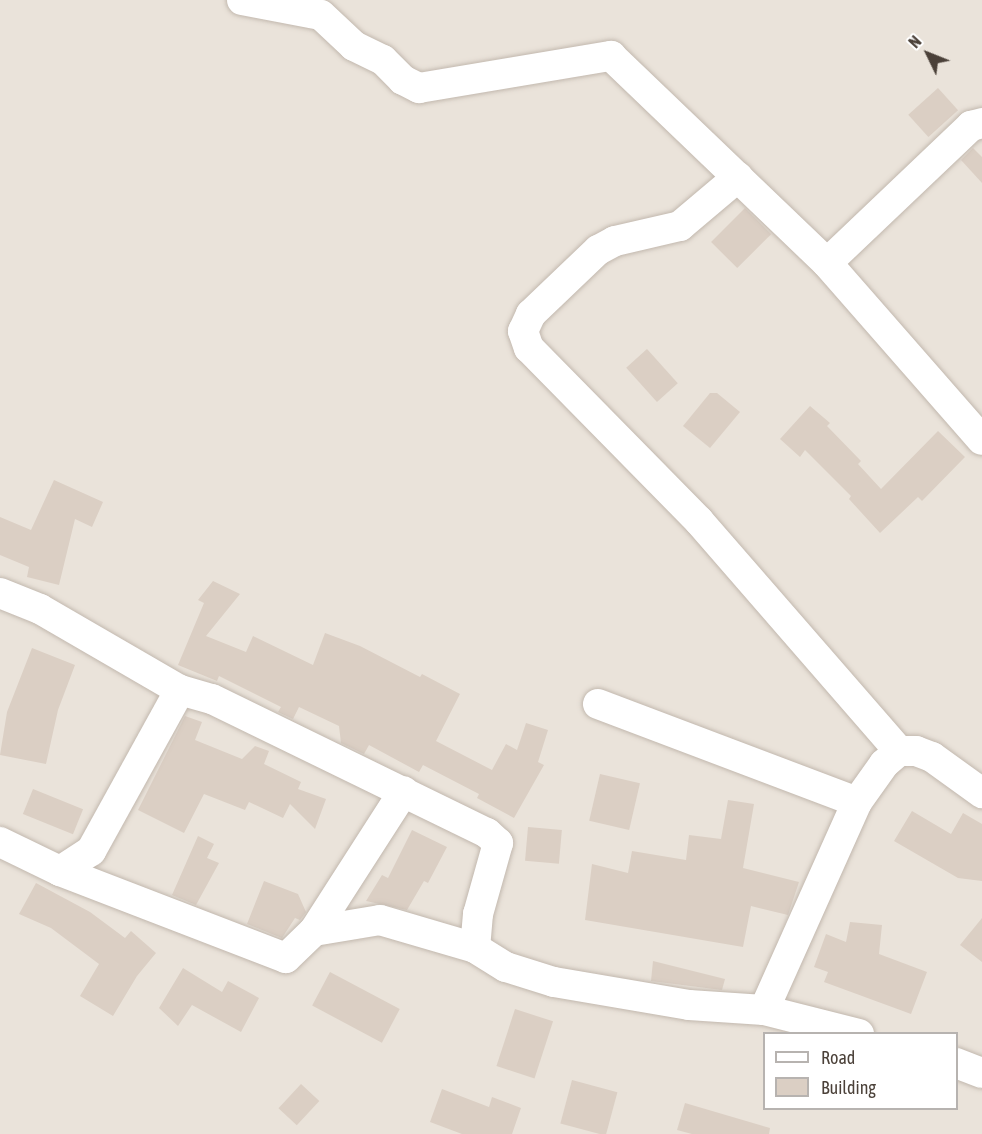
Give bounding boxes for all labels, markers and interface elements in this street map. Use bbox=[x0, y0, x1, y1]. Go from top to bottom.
north arrow bbox=[898, 24, 958, 84]
text: N bbox=[905, 32, 925, 51]
legend bbox=[763, 1032, 958, 1110]
text: Road bbox=[821, 1047, 855, 1068]
text: Building bbox=[821, 1077, 876, 1098]

